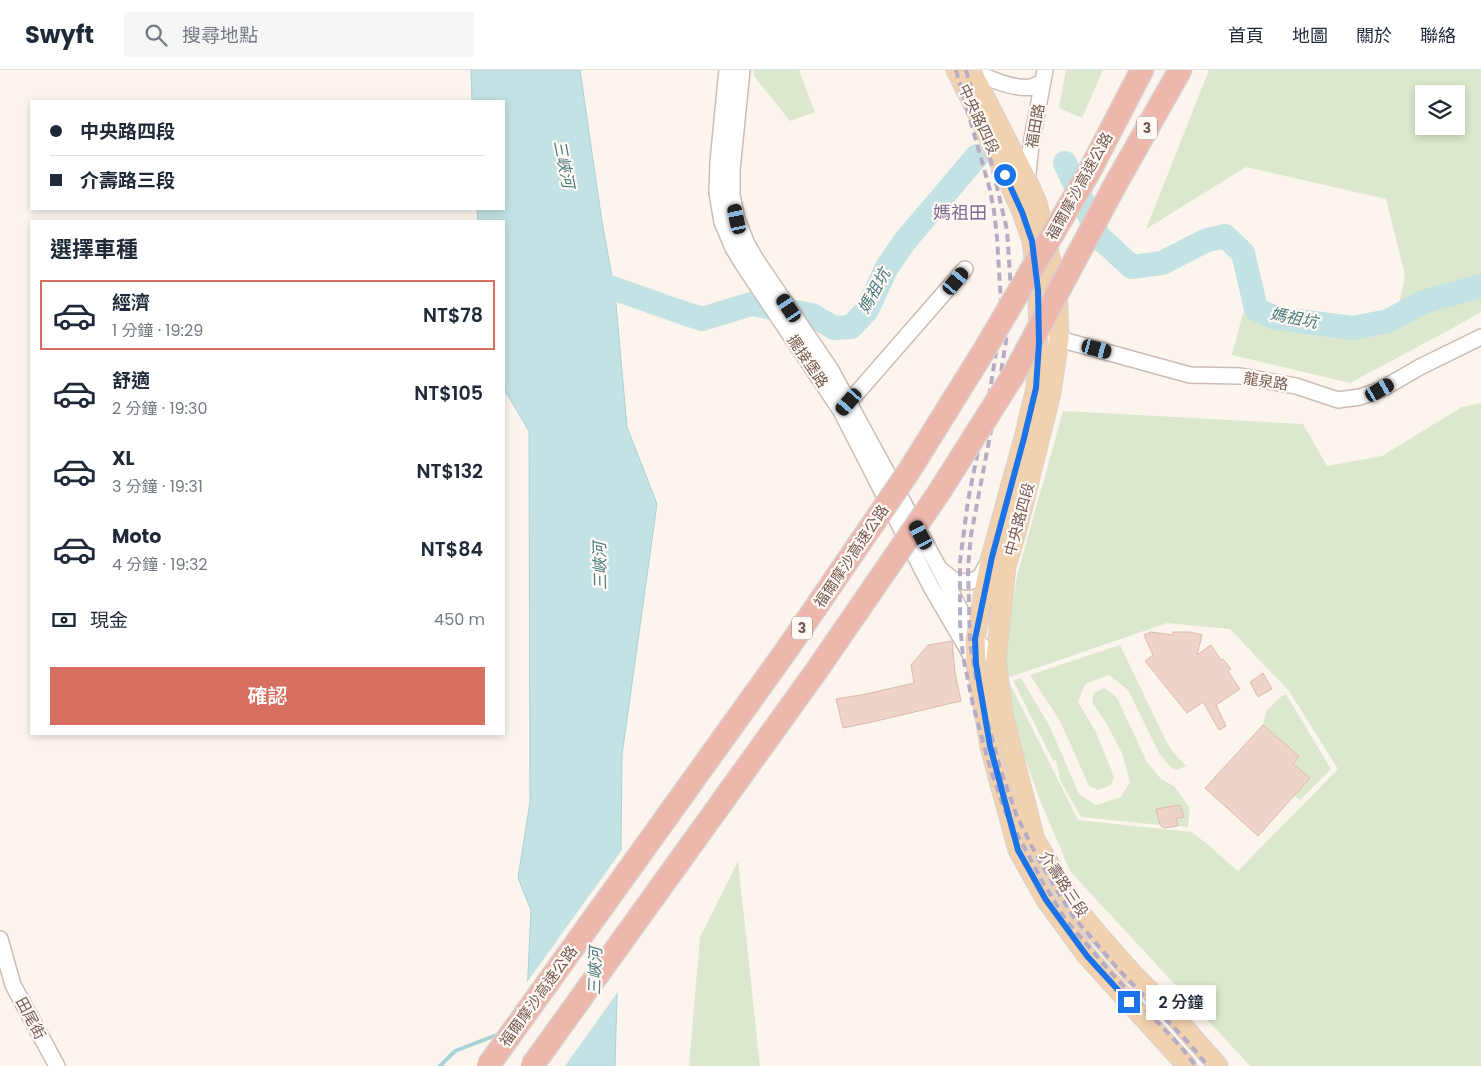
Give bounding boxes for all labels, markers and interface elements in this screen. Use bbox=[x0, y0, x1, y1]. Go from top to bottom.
search box bbox=[124, 12, 474, 57]
text: Swyft bbox=[25, 18, 94, 51]
icon: search bbox=[142, 21, 170, 49]
text: 搜尋地點 bbox=[182, 22, 258, 49]
text: 首頁 bbox=[1228, 23, 1264, 48]
text: 地圖 bbox=[1292, 23, 1328, 48]
text: 關於 bbox=[1356, 23, 1392, 48]
text: 聯絡 bbox=[1420, 23, 1456, 48]
street label: 中央路四段 bbox=[954, 81, 1004, 157]
map controls bbox=[1415, 85, 1465, 135]
button: layers bbox=[1415, 85, 1465, 135]
street label: 福田路 bbox=[1021, 102, 1049, 150]
road number: 3 bbox=[1137, 116, 1157, 140]
text: 中央路四段 bbox=[80, 118, 175, 145]
street label: 福爾摩沙高速公路 bbox=[1041, 128, 1117, 244]
water label: 三峽河 bbox=[548, 138, 580, 193]
route start bbox=[994, 164, 1016, 186]
text: 介壽路三段 bbox=[80, 167, 175, 194]
district label: 媽祖田 bbox=[933, 200, 987, 225]
car bbox=[726, 203, 747, 235]
text: 選擇車種 bbox=[50, 234, 138, 265]
water label: 媽祖坑 bbox=[852, 263, 897, 318]
car bbox=[940, 265, 971, 297]
text: 經濟 bbox=[112, 289, 150, 316]
car bbox=[774, 291, 803, 325]
icon: car bbox=[52, 293, 97, 338]
text: NT$78 bbox=[423, 302, 483, 329]
water label: 媽祖坑 bbox=[1268, 302, 1322, 334]
text: 1 分鐘 · 19:29 bbox=[112, 319, 203, 342]
street label: 擺接堡路 bbox=[783, 330, 833, 392]
car bbox=[1080, 338, 1113, 360]
text: 舒適 bbox=[112, 367, 150, 394]
street label: 龍泉路 bbox=[1242, 367, 1290, 395]
icon: car bbox=[52, 371, 97, 416]
car bbox=[1363, 376, 1396, 404]
text: NT$105 bbox=[414, 380, 483, 407]
car bbox=[833, 386, 864, 418]
text: 2 分鐘 · 19:30 bbox=[112, 397, 208, 420]
text: XL bbox=[112, 445, 135, 472]
icon: car bbox=[52, 449, 97, 494]
text: NT$132 bbox=[416, 458, 483, 485]
text: 3 分鐘 · 19:31 bbox=[112, 475, 203, 498]
street label: 中央路四段 bbox=[999, 480, 1039, 558]
street label: 福爾摩沙高速公路 bbox=[809, 500, 893, 612]
car bbox=[907, 518, 934, 552]
text: Moto bbox=[112, 523, 161, 550]
icon: car bbox=[52, 527, 97, 572]
text: NT$84 bbox=[421, 536, 483, 563]
water label: 三峽河 bbox=[588, 539, 612, 590]
text: 4 分鐘 · 19:32 bbox=[112, 553, 208, 576]
icon: cash bbox=[50, 606, 78, 634]
text: 現金 bbox=[90, 607, 128, 634]
text: 450 m bbox=[434, 608, 485, 631]
road number: 3 bbox=[792, 616, 812, 640]
button: 確認 bbox=[50, 667, 485, 725]
street label: 介壽路三段 bbox=[1035, 847, 1093, 921]
street label: 福爾摩沙高速公路 bbox=[494, 941, 582, 1051]
water label: 三峽河 bbox=[583, 944, 607, 995]
callout: 2 分鐘 bbox=[1146, 984, 1216, 1020]
route end bbox=[1118, 991, 1140, 1013]
text: 2 分鐘 bbox=[1159, 991, 1204, 1014]
street label: 田尾街 bbox=[11, 993, 51, 1043]

